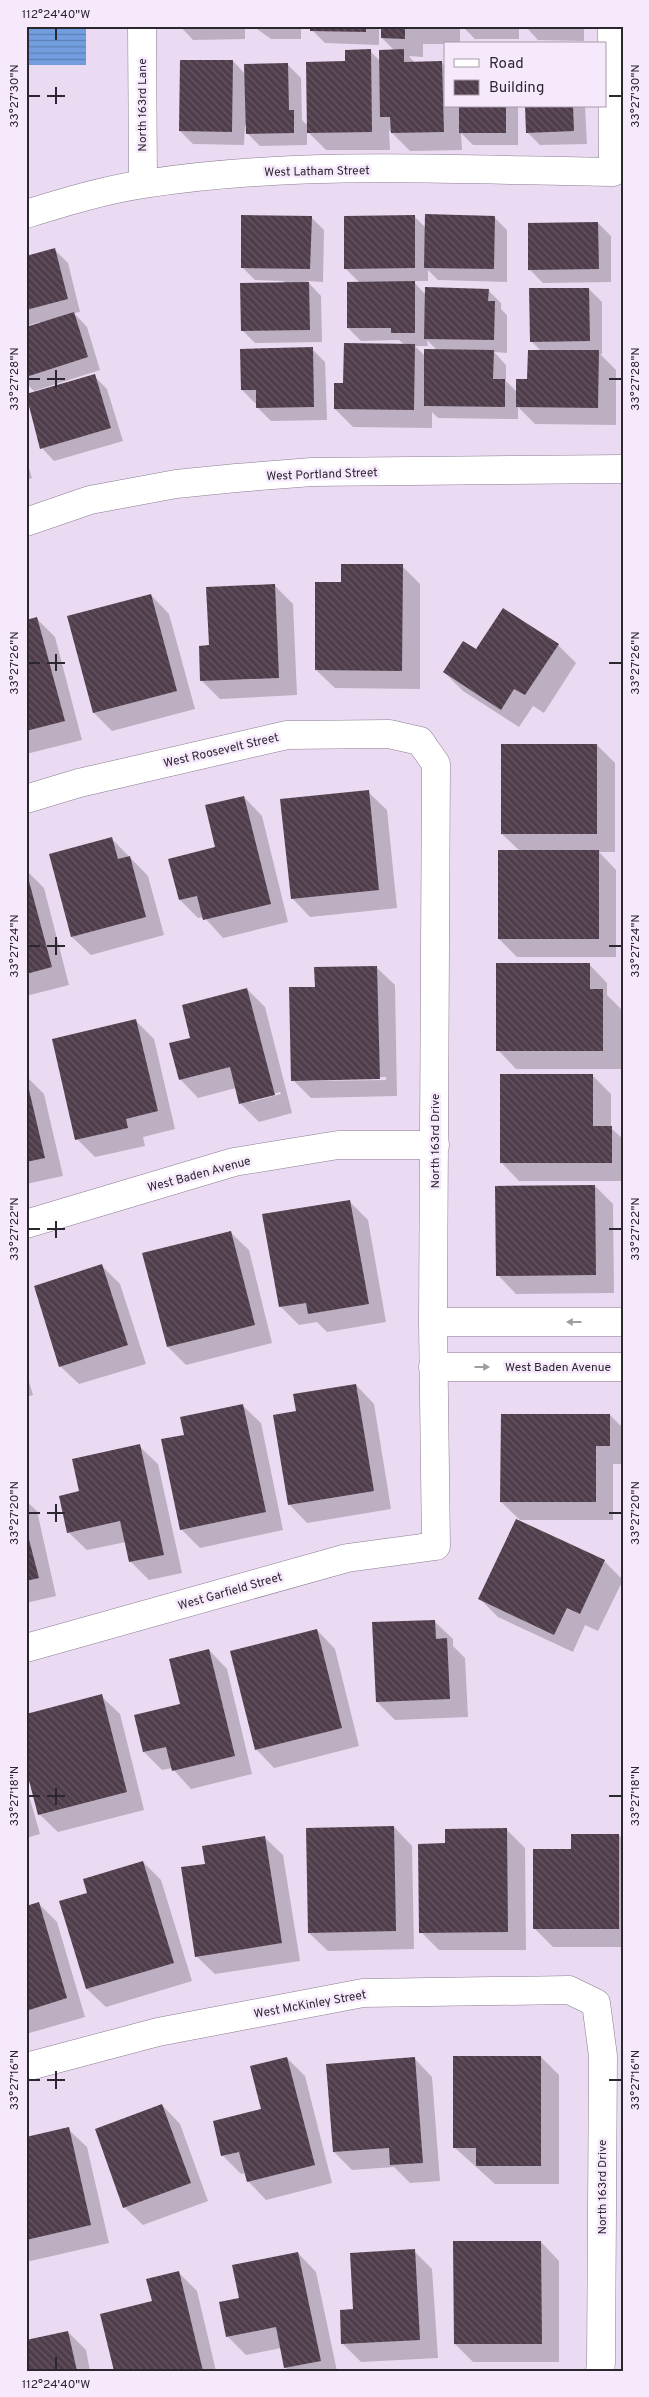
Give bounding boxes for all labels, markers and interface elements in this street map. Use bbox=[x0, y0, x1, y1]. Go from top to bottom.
text: 112°24'40"W bbox=[22, 7, 90, 23]
legend bbox=[444, 42, 606, 108]
text: Road bbox=[489, 55, 524, 74]
street label: North 163rd Lane bbox=[135, 58, 151, 152]
text: 33°27'30"N bbox=[7, 64, 23, 128]
text: 33°27'30"N bbox=[628, 64, 644, 128]
text: Building bbox=[489, 79, 544, 98]
street label: West Latham Street bbox=[264, 163, 370, 181]
text: 33°27'28"N bbox=[7, 347, 23, 411]
text: 33°27'28"N bbox=[628, 347, 644, 411]
street label: West Portland Street bbox=[266, 465, 378, 485]
text: 33°27'26"N bbox=[7, 631, 23, 695]
text: 33°27'26"N bbox=[628, 631, 644, 695]
street label: West Roosevelt Street bbox=[162, 730, 281, 772]
text: 33°27'24"N bbox=[7, 914, 23, 978]
text: 33°27'24"N bbox=[628, 914, 644, 978]
street label: North 163rd Drive bbox=[428, 1093, 444, 1189]
street label: West Baden Avenue bbox=[146, 1154, 253, 1196]
text: 33°27'22"N bbox=[7, 1197, 23, 1261]
text: 33°27'22"N bbox=[628, 1197, 644, 1261]
one-way arrow bbox=[566, 1318, 582, 1326]
street label: West Baden Avenue bbox=[505, 1360, 611, 1376]
one-way arrow bbox=[474, 1363, 490, 1371]
text: 33°27'20"N bbox=[7, 1481, 23, 1545]
text: 33°27'20"N bbox=[628, 1481, 644, 1545]
street label: West Garfield Street bbox=[176, 1569, 284, 1615]
text: 33°27'18"N bbox=[7, 1766, 23, 1826]
text: 33°27'18"N bbox=[628, 1766, 644, 1826]
street label: West McKinley Street bbox=[253, 1987, 368, 2023]
text: 33°27'16"N bbox=[7, 2050, 23, 2110]
text: 33°27'16"N bbox=[628, 2050, 644, 2110]
street label: North 163rd Drive bbox=[595, 2139, 611, 2235]
text: 112°24'40"W bbox=[22, 2377, 90, 2393]

